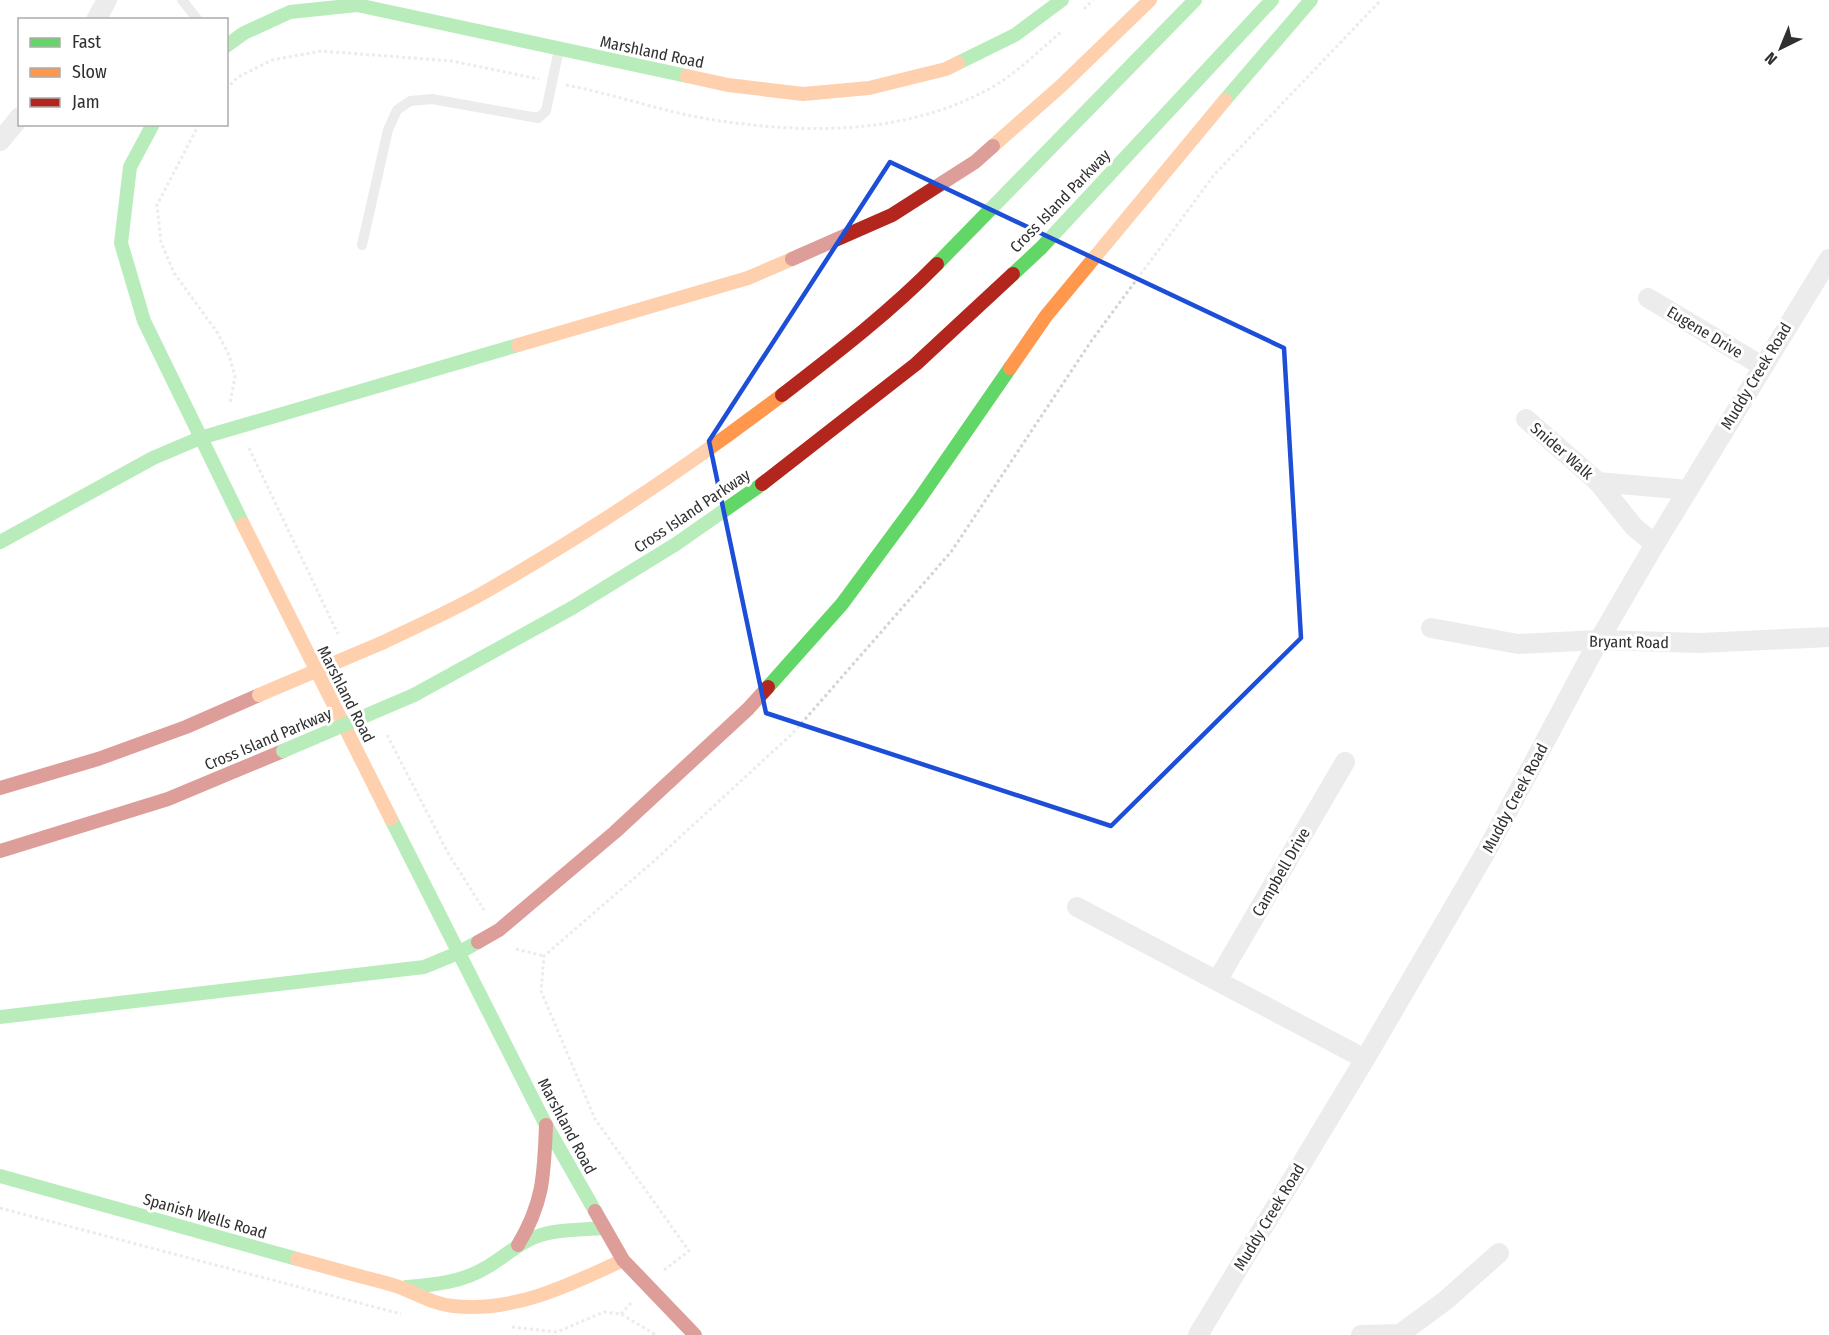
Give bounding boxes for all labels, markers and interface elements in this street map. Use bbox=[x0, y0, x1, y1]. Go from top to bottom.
legend bbox=[18, 18, 228, 126]
north arrow bbox=[1751, 18, 1811, 78]
text: Fast bbox=[72, 31, 101, 53]
street label: Marshland Road bbox=[598, 32, 706, 72]
text: N bbox=[1761, 48, 1781, 69]
text: Slow bbox=[72, 61, 107, 83]
text: Jam bbox=[72, 91, 100, 113]
street label: Cross Island Parkway bbox=[1006, 145, 1115, 256]
street label: Eugene Drive bbox=[1664, 302, 1746, 362]
street label: Muddy Creek Road bbox=[1717, 319, 1795, 433]
street label: Snider Walk bbox=[1527, 419, 1598, 484]
street label: Cross Island Parkway bbox=[630, 465, 754, 557]
street label: Bryant Road bbox=[1589, 632, 1669, 652]
street label: Marshland Road bbox=[314, 643, 378, 745]
street label: Cross Island Parkway bbox=[202, 703, 335, 774]
street label: Muddy Creek Road bbox=[1478, 740, 1552, 856]
street label: Campbell Drive bbox=[1248, 824, 1314, 920]
street label: Marshland Road bbox=[534, 1075, 600, 1177]
street label: Muddy Creek Road bbox=[1230, 1160, 1308, 1274]
street label: Spanish Wells Road bbox=[141, 1189, 269, 1243]

